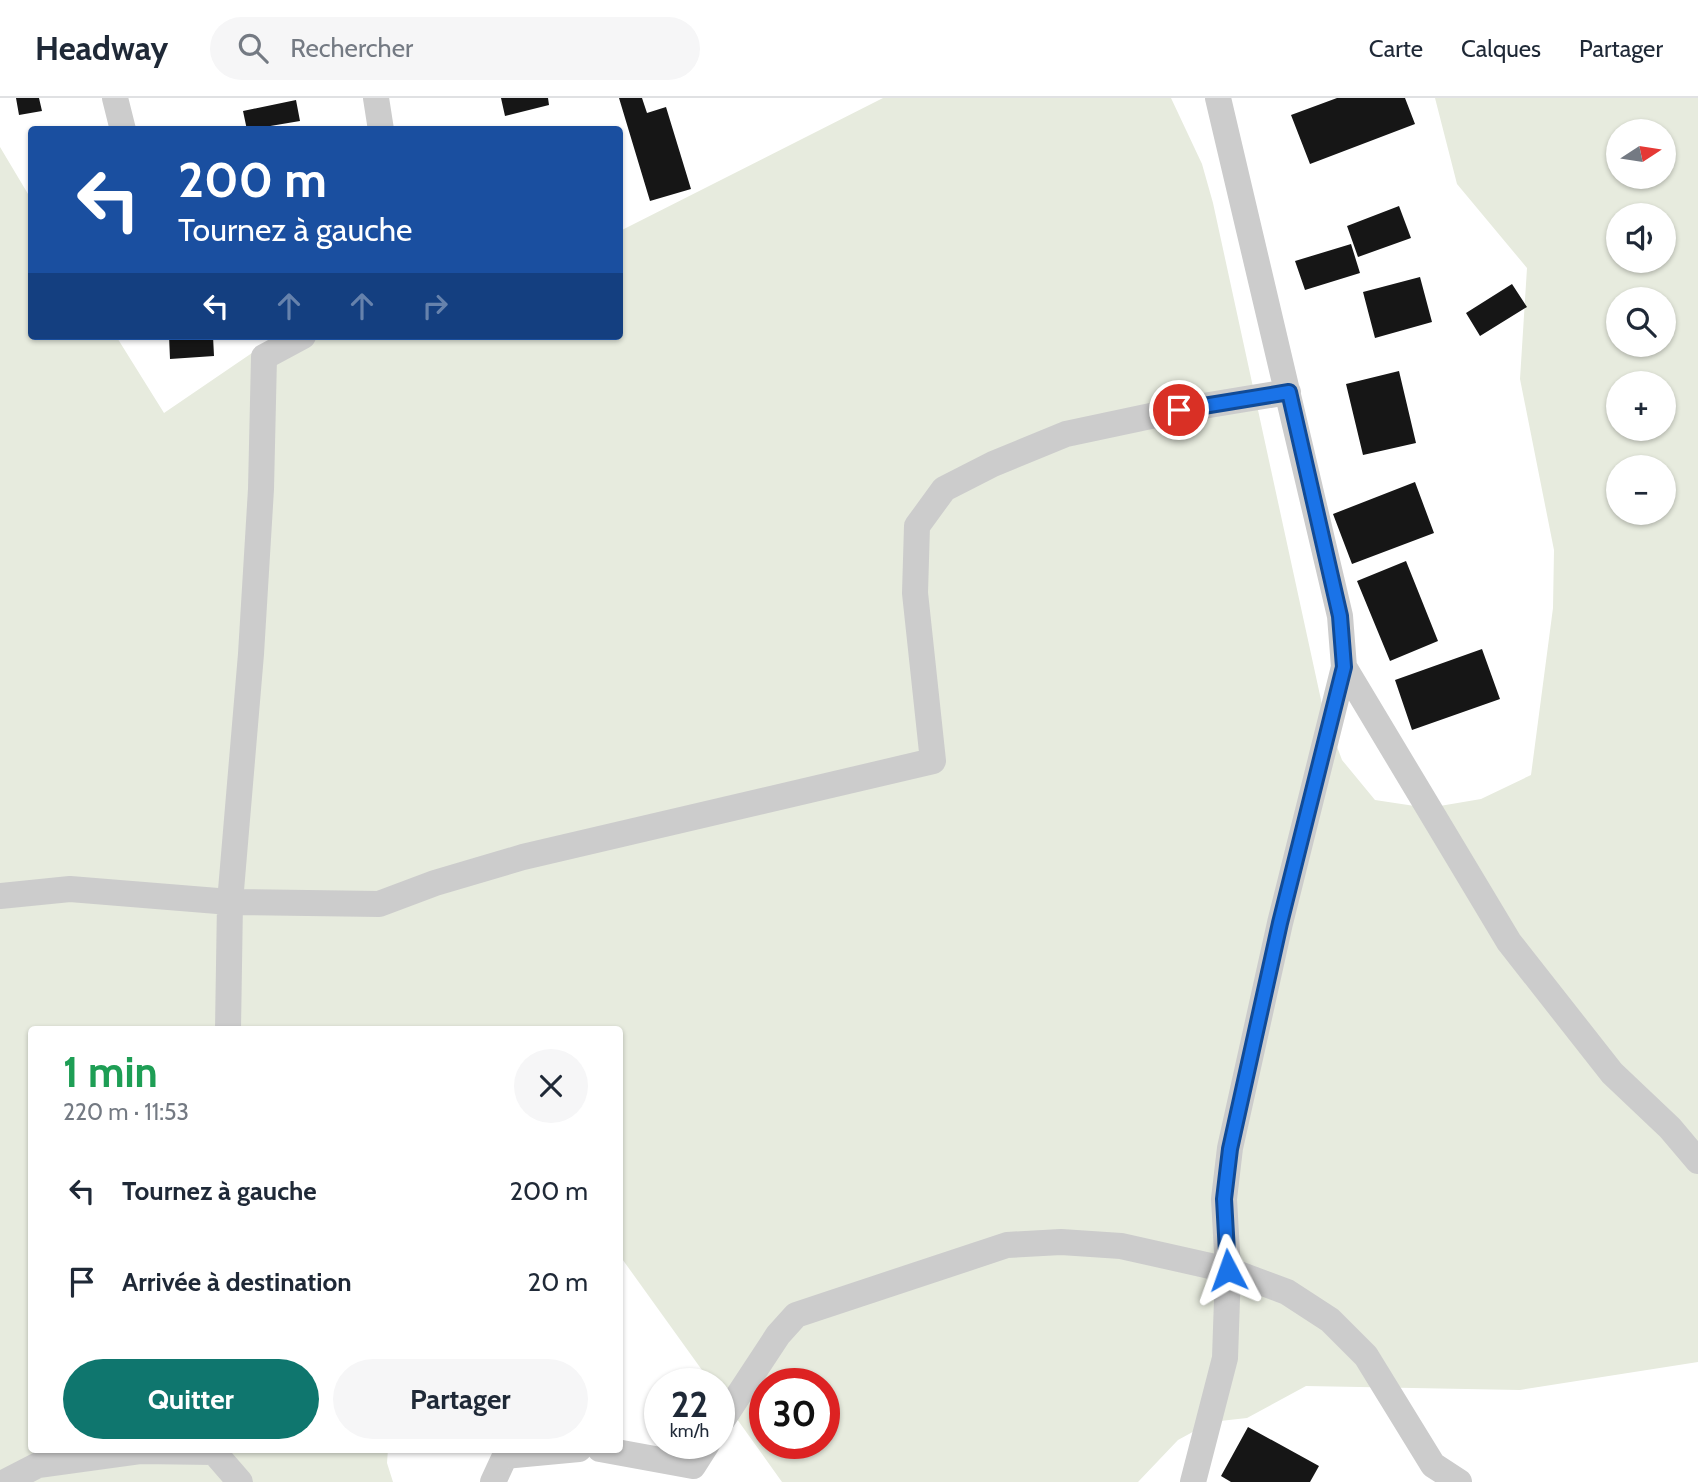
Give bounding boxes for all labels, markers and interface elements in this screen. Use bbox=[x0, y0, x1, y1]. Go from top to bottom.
search box bbox=[210, 17, 700, 80]
text: Headway bbox=[35, 28, 168, 68]
icon: search bbox=[234, 29, 272, 67]
text: Rechercher bbox=[290, 32, 413, 64]
text: Carte bbox=[1369, 34, 1423, 63]
text: Calques bbox=[1461, 34, 1541, 63]
text: Partager bbox=[1579, 34, 1663, 63]
north arrow bbox=[1606, 119, 1676, 189]
map controls bbox=[1606, 119, 1676, 525]
text: 200 m bbox=[178, 150, 327, 209]
icon: left bbox=[63, 154, 154, 245]
button: sound bbox=[1606, 203, 1676, 273]
text: Tournez à gauche bbox=[178, 210, 412, 249]
icon: left bbox=[197, 287, 235, 325]
icon: ahead bbox=[270, 287, 308, 325]
icon: ahead bbox=[343, 287, 381, 325]
icon: right bbox=[416, 287, 454, 325]
button: search bbox=[1606, 287, 1676, 357]
button: + bbox=[1606, 371, 1676, 441]
pin bbox=[1149, 380, 1209, 440]
icon: arrive bbox=[1160, 391, 1198, 429]
button: − bbox=[1606, 455, 1676, 525]
text: 1 min bbox=[63, 1046, 158, 1098]
button: close bbox=[514, 1049, 588, 1123]
text: 220 m · 11:53 bbox=[63, 1098, 189, 1126]
icon: left bbox=[63, 1172, 101, 1210]
text: Tournez à gauche bbox=[122, 1175, 317, 1207]
text: 200 m bbox=[509, 1175, 588, 1207]
position arrow bbox=[1191, 1233, 1265, 1307]
icon: arrive bbox=[63, 1263, 101, 1301]
text: Arrivée à destination bbox=[122, 1266, 352, 1298]
text: 20 m bbox=[528, 1266, 588, 1298]
button: Quitter bbox=[63, 1359, 319, 1439]
button: Partager bbox=[333, 1359, 588, 1439]
speed limit sign: 30 bbox=[749, 1368, 840, 1459]
text: 22 bbox=[671, 1383, 708, 1426]
text: km/h bbox=[670, 1420, 709, 1442]

